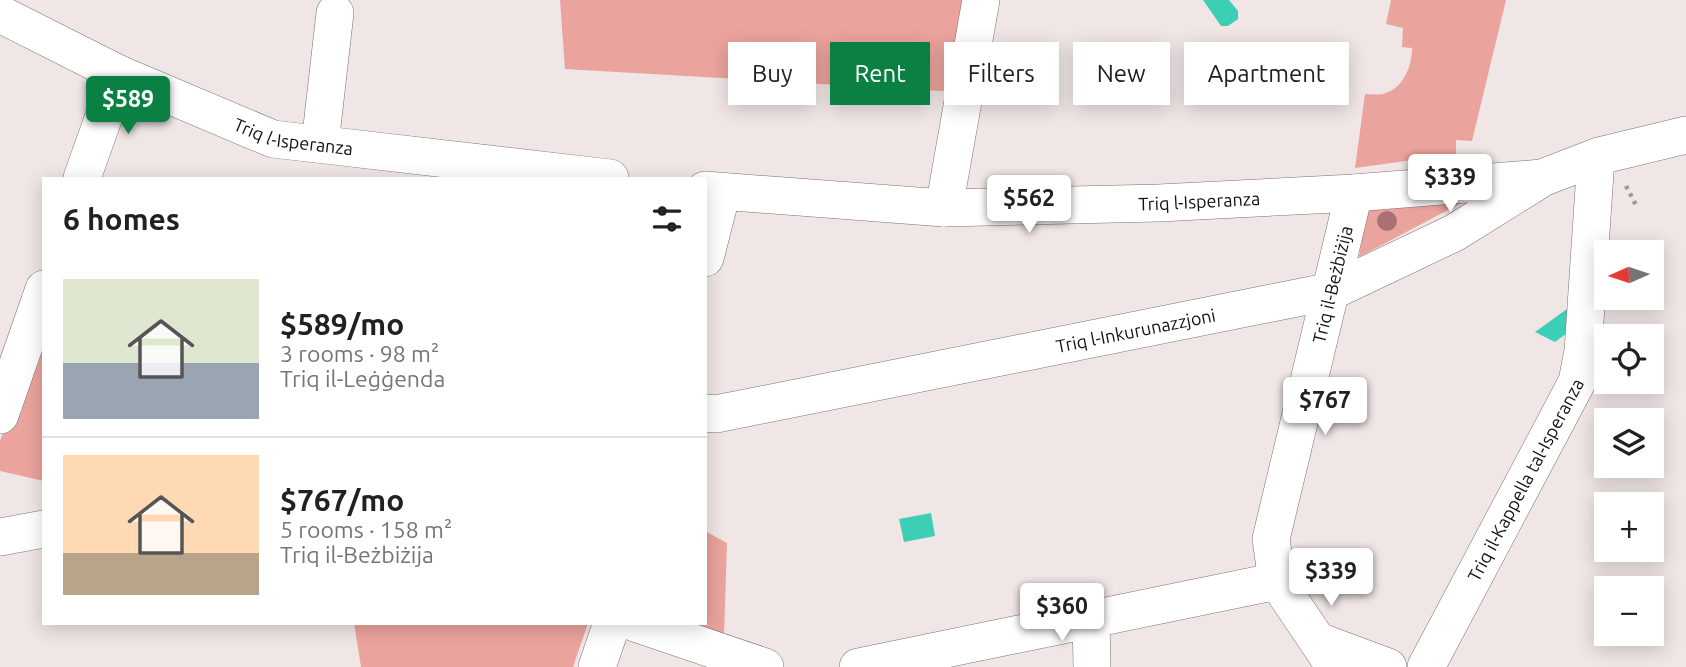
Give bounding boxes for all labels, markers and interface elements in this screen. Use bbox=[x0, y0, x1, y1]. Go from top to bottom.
chip: Buy bbox=[728, 42, 816, 105]
chip: Rent bbox=[830, 42, 930, 105]
chip: Filters bbox=[944, 42, 1059, 105]
chip: New bbox=[1073, 42, 1170, 105]
chip: Apartment bbox=[1184, 42, 1349, 105]
pin: $589 bbox=[87, 76, 169, 136]
text: $589 bbox=[102, 86, 154, 111]
street label: Triq l-Isperanza bbox=[231, 114, 354, 158]
pin: $339 bbox=[1409, 154, 1491, 214]
text: $339 bbox=[1424, 164, 1476, 189]
pin: $562 bbox=[988, 176, 1070, 235]
text: $562 bbox=[1003, 185, 1055, 210]
street label: Triq l-Isperanza bbox=[1138, 188, 1261, 213]
icon: filters bbox=[648, 200, 686, 238]
text: 6 homes bbox=[63, 202, 180, 236]
street label: Triq il-Beżbiżija bbox=[1308, 223, 1356, 345]
north arrow bbox=[1594, 240, 1664, 310]
map controls bbox=[1594, 240, 1664, 646]
street label: Triq l-Inkurunazzjoni bbox=[1054, 305, 1217, 356]
icon: home bbox=[119, 307, 203, 391]
text: $589/mo bbox=[280, 307, 404, 341]
button: locate bbox=[1594, 324, 1664, 394]
text: 3 rooms · 98 m² bbox=[280, 341, 439, 366]
text: Triq il-Leġġenda bbox=[280, 366, 445, 391]
street label: Triq il-Kappella tal-Isperanza bbox=[1463, 375, 1587, 584]
pin: $767 bbox=[1284, 378, 1366, 437]
text: $767 bbox=[1299, 387, 1351, 412]
button: layers bbox=[1594, 408, 1664, 478]
icon: home bbox=[119, 483, 203, 567]
text: $767/mo bbox=[280, 483, 404, 517]
button: + bbox=[1594, 492, 1664, 562]
text: 5 rooms · 158 m² bbox=[280, 517, 452, 542]
text: Triq il-Beżbiżija bbox=[280, 542, 434, 567]
pin: $339 bbox=[1290, 548, 1372, 608]
text: $339 bbox=[1305, 558, 1357, 583]
button: − bbox=[1594, 576, 1664, 646]
pin: $360 bbox=[1021, 584, 1103, 643]
text: $360 bbox=[1036, 593, 1088, 618]

